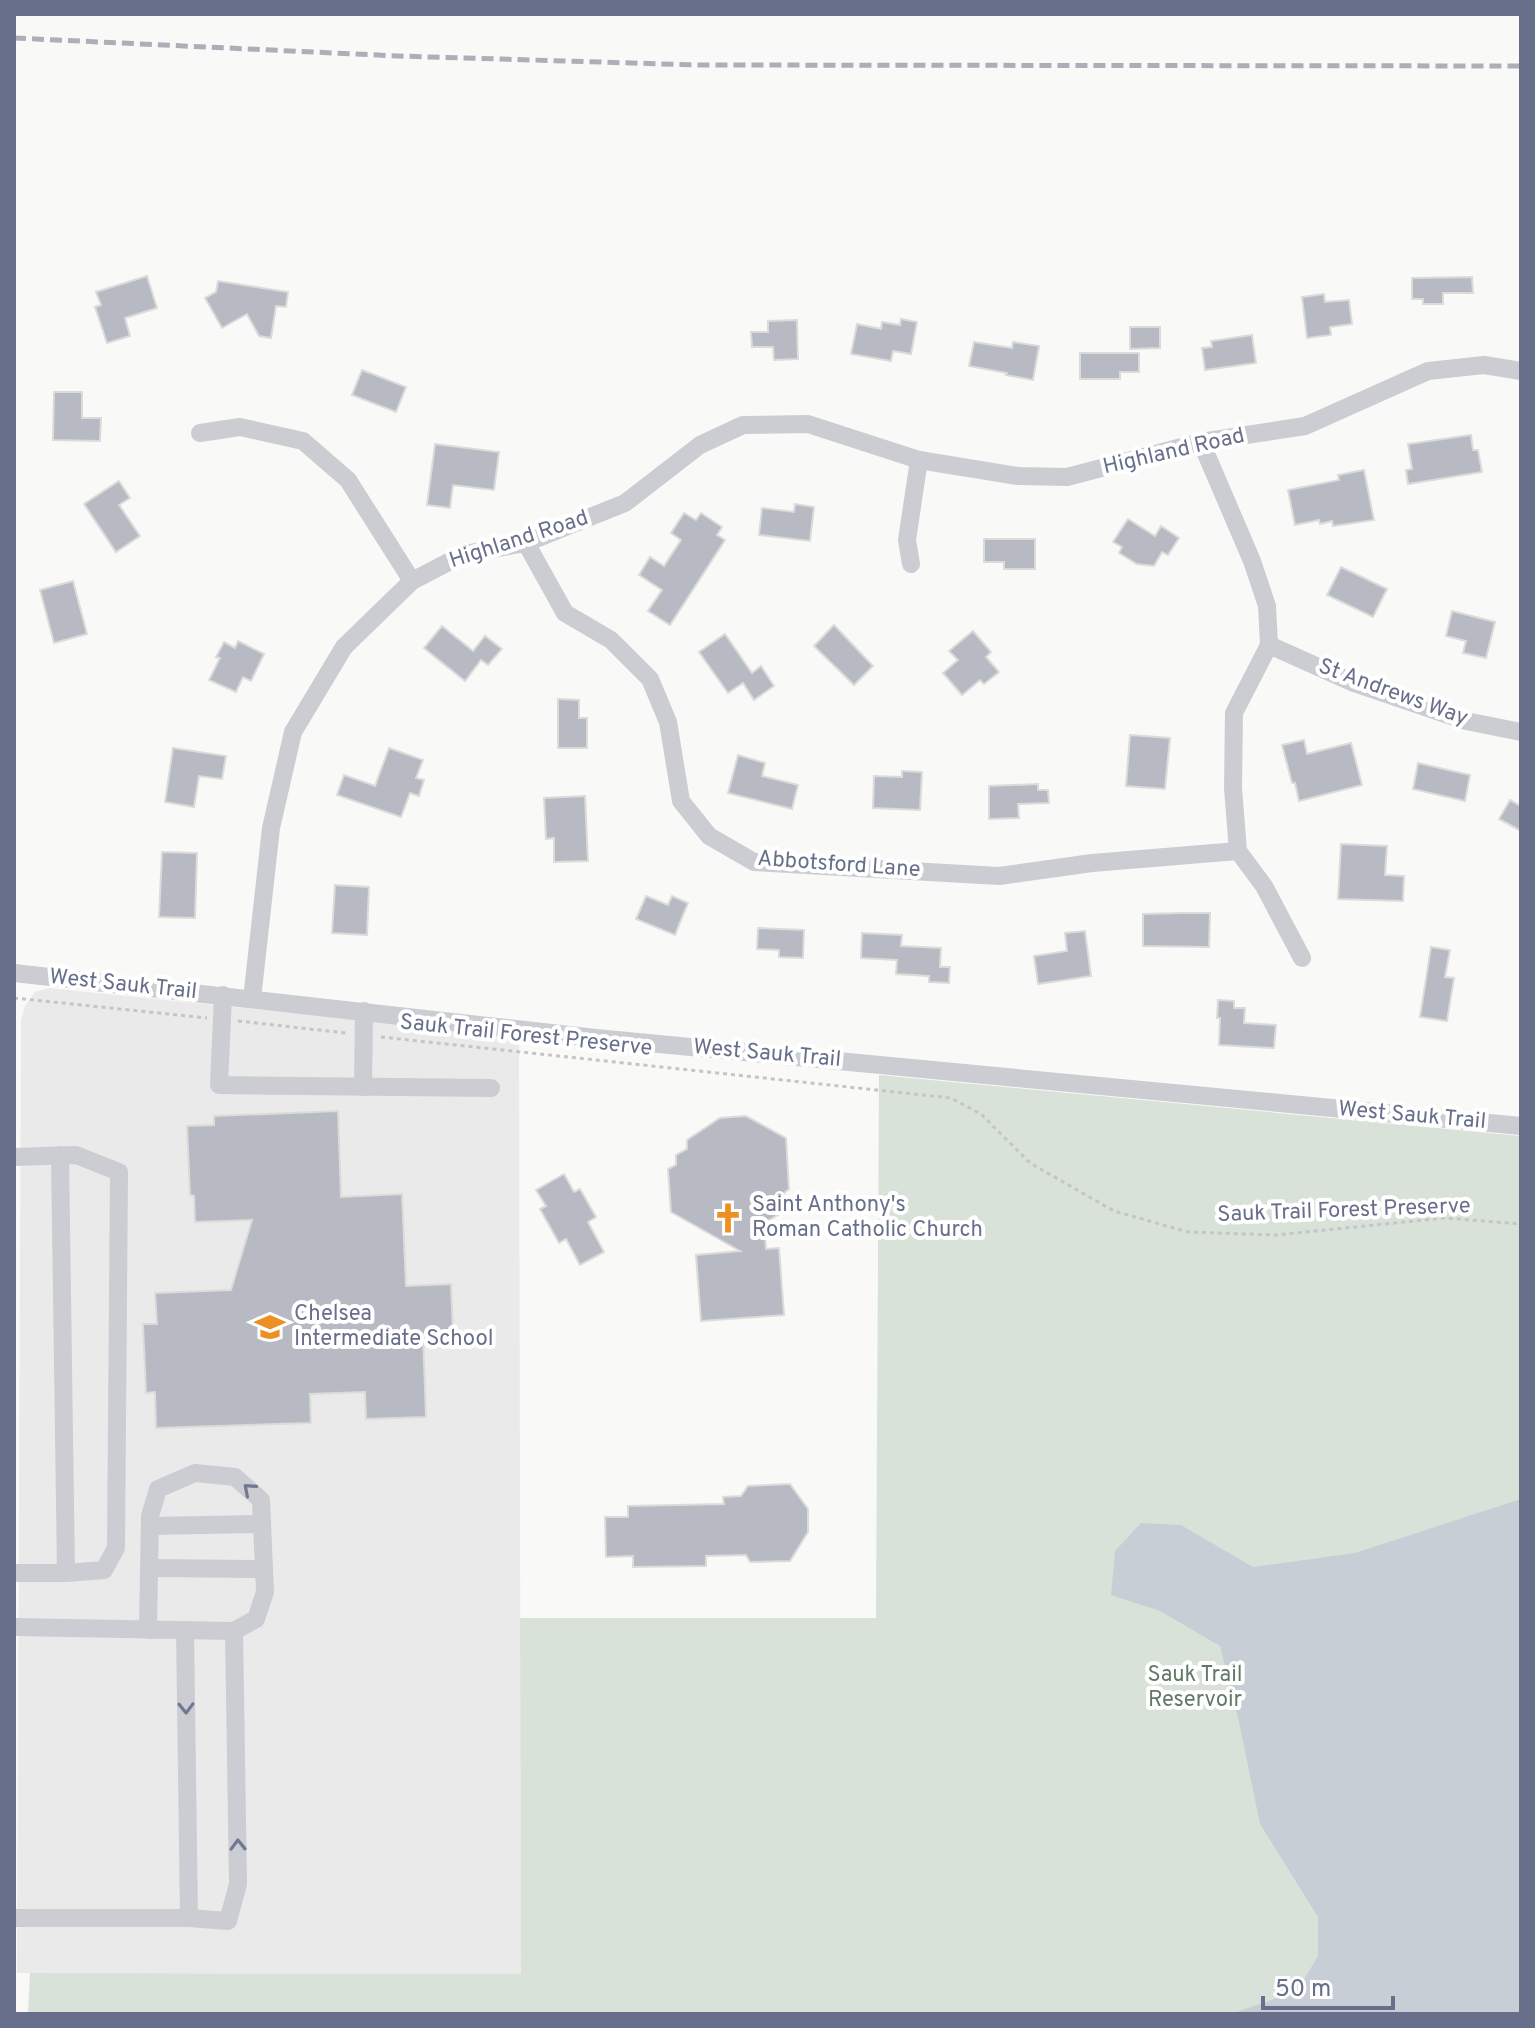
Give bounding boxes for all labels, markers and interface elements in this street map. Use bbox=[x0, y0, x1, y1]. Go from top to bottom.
street label: Highland Road bbox=[1101, 423, 1247, 481]
street label: Highland Road bbox=[446, 505, 592, 575]
street label: St Andrews Way bbox=[1315, 653, 1471, 733]
street label: Abbotsford Lane bbox=[756, 846, 922, 884]
street label: West Sauk Trail bbox=[48, 964, 198, 1006]
street label: Sauk Trail Forest Preserve bbox=[398, 1009, 654, 1063]
street label: West Sauk Trail bbox=[692, 1034, 842, 1074]
street label: West Sauk Trail bbox=[1337, 1096, 1487, 1136]
place label: Saint Anthony's Roman Catholic Church bbox=[752, 1192, 983, 1244]
street label: Sauk Trail Forest Preserve bbox=[1217, 1193, 1471, 1229]
church icon: Saint Anthony's Roman Catholic Church bbox=[711, 1201, 745, 1235]
place label: Chelsea Intermediate School bbox=[294, 1301, 494, 1353]
school or university icon: Chelsea Intermediate School bbox=[253, 1310, 287, 1344]
one-way arrow bbox=[243, 1485, 258, 1499]
park label: Sauk Trail Reservoir bbox=[1147, 1662, 1243, 1714]
one-way arrow bbox=[177, 1702, 195, 1715]
one-way arrow bbox=[229, 1838, 246, 1851]
scale bar bbox=[1263, 1960, 1393, 2010]
text: 50 m bbox=[1275, 1975, 1331, 2005]

